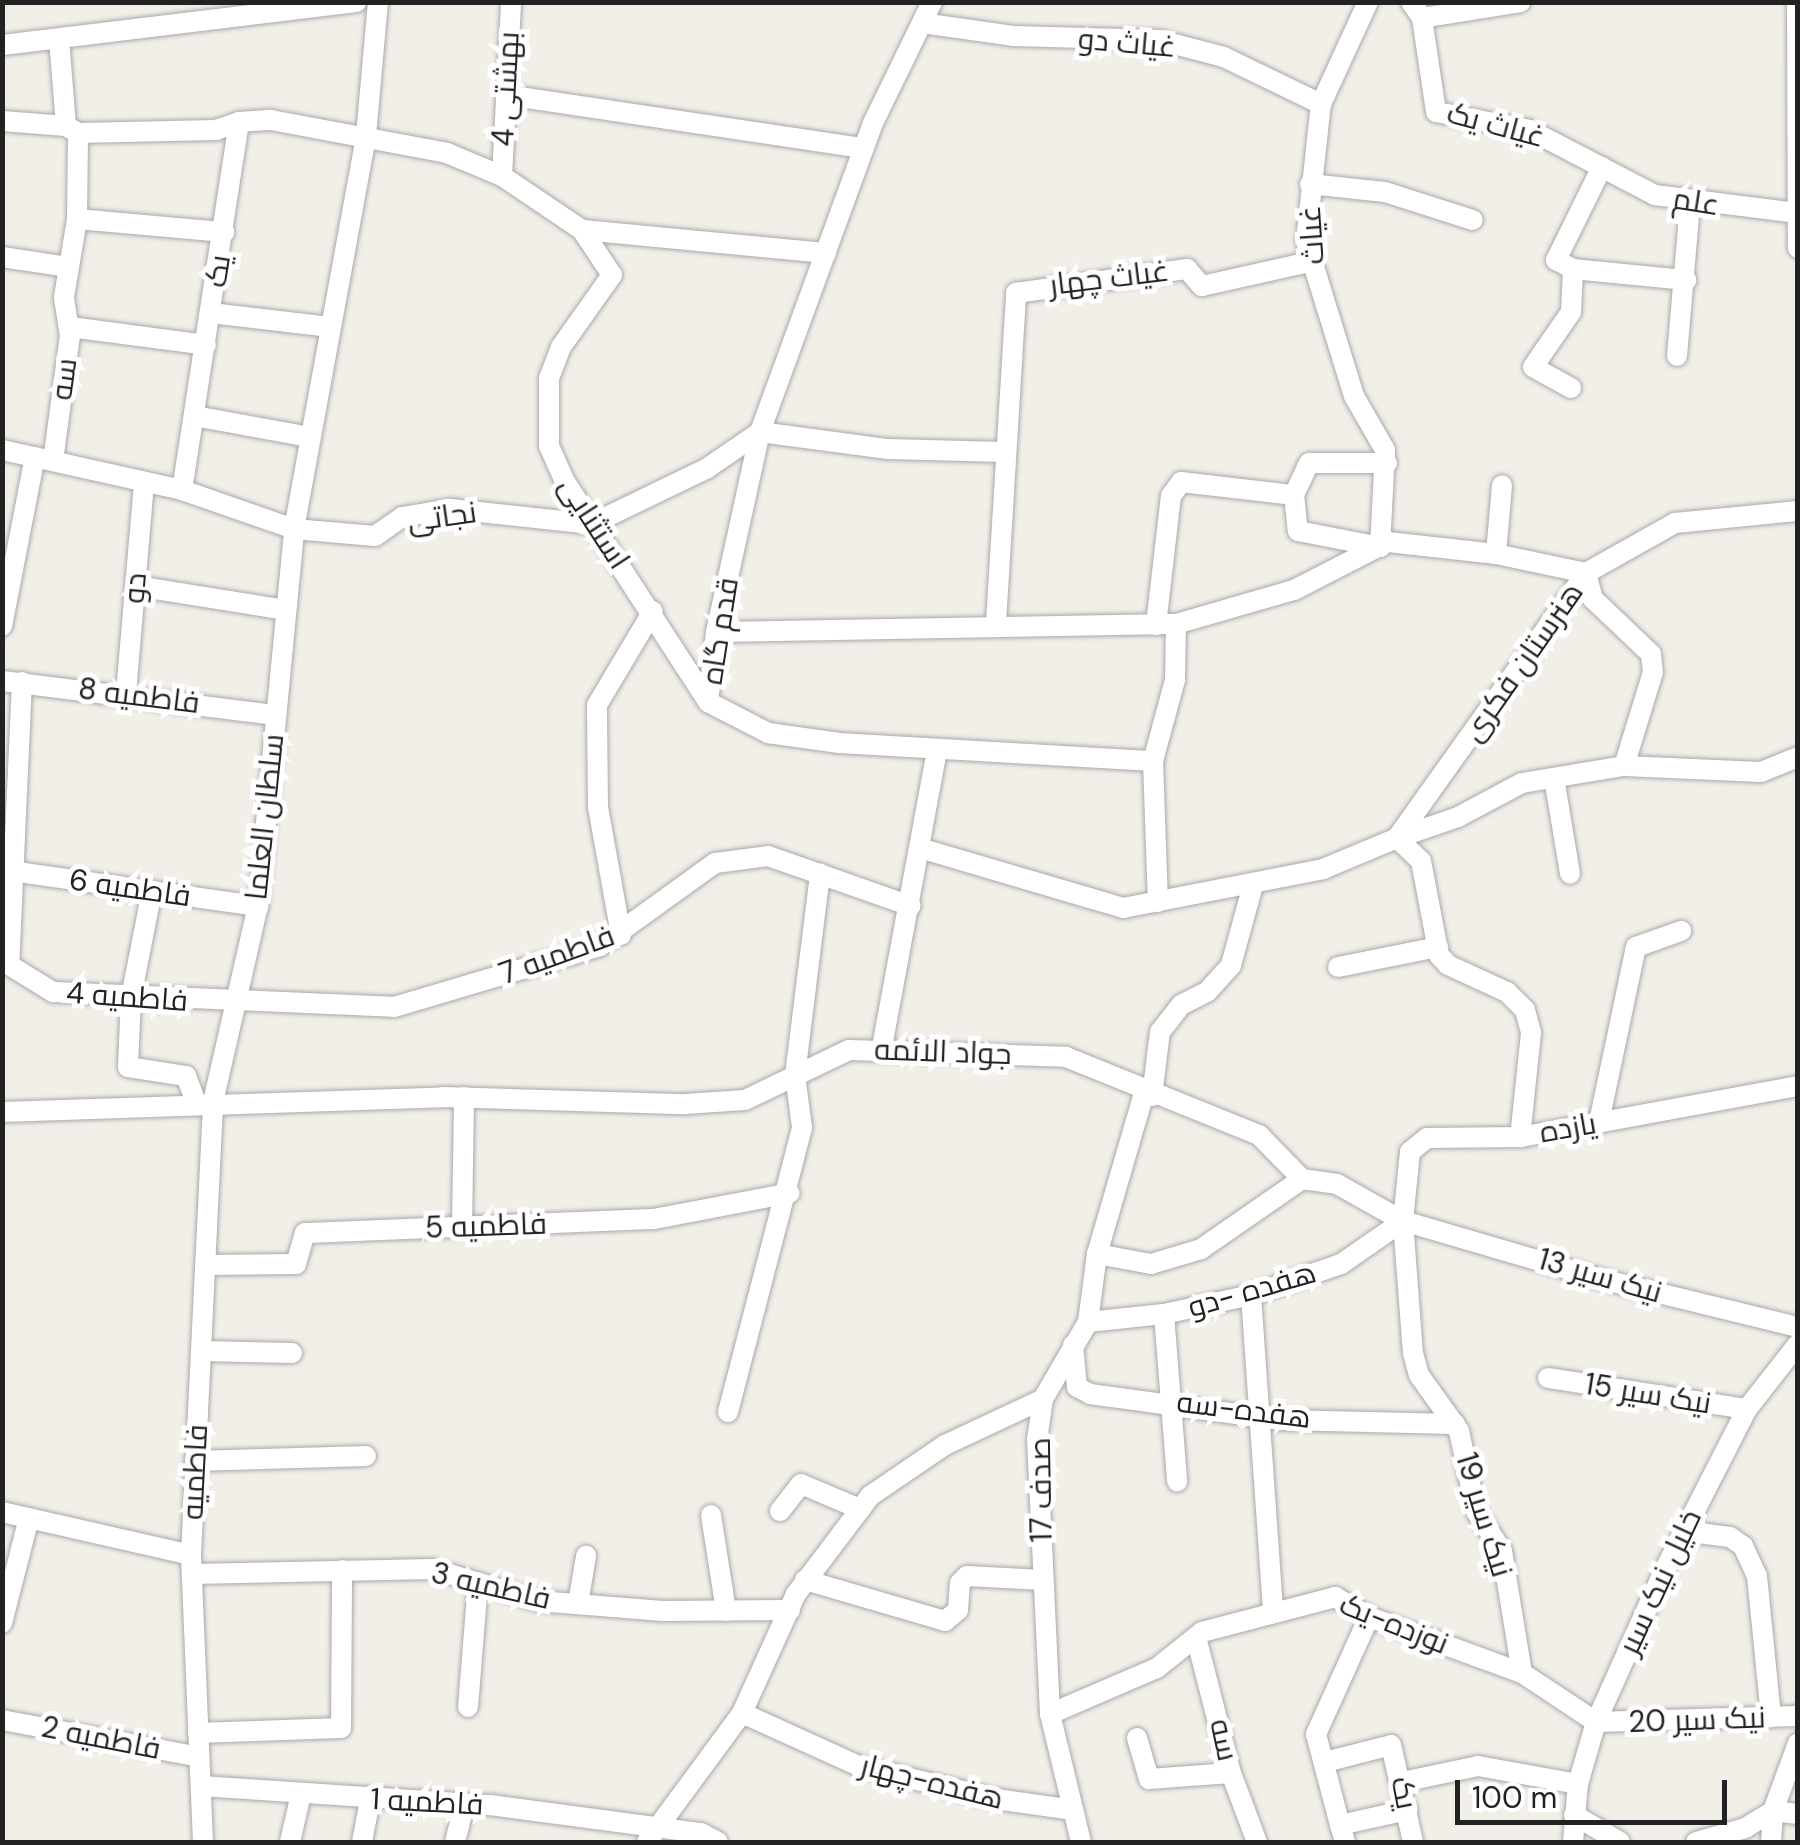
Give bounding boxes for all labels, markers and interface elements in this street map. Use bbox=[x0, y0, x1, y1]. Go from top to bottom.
street label: غیاث دو bbox=[1077, 21, 1177, 65]
street label: بهشتی 4 bbox=[485, 31, 527, 147]
street label: غیاث یک bbox=[1443, 95, 1549, 155]
street label: علم bbox=[1670, 181, 1722, 223]
street label: غیاث bbox=[1292, 204, 1332, 266]
street label: یک bbox=[198, 252, 238, 290]
street label: غیاث چهار bbox=[1047, 253, 1171, 303]
street label: سه bbox=[43, 356, 85, 402]
street label: استثنایی bbox=[551, 470, 637, 576]
street label: نجاتی bbox=[405, 494, 479, 540]
street label: دو bbox=[116, 571, 154, 605]
street label: قدم گاه bbox=[694, 575, 746, 687]
street label: هنرستان فکری bbox=[1455, 576, 1591, 748]
street label: فاطمیه 8 bbox=[76, 671, 202, 721]
street label: سلطان العلما bbox=[238, 732, 292, 902]
street label: فاطمیه 6 bbox=[67, 862, 193, 914]
street label: فاطمیه 7 bbox=[495, 918, 619, 992]
street label: فاطمیه 4 bbox=[65, 975, 189, 1019]
street label: جواد الائمه bbox=[874, 1032, 1012, 1072]
street label: یازده bbox=[1537, 1105, 1599, 1151]
street label: فاطمیه 5 bbox=[424, 1206, 548, 1246]
street label: نیک سیر 13 bbox=[1534, 1241, 1666, 1311]
street label: هفده -دو bbox=[1184, 1255, 1320, 1325]
street label: نیک سیر 15 bbox=[1582, 1366, 1714, 1422]
street label: هفده-سه bbox=[1175, 1384, 1313, 1436]
street label: فاطمیه bbox=[175, 1423, 215, 1521]
street label: صدف 17 bbox=[1022, 1437, 1060, 1543]
street label: نیک سیر 19 bbox=[1448, 1448, 1520, 1582]
street label: خلیل نیک سیر bbox=[1611, 1504, 1709, 1660]
street label: فاطمیه 3 bbox=[428, 1555, 554, 1617]
street label: نوزده-یک bbox=[1334, 1586, 1454, 1662]
street label: نیک سیر 20 bbox=[1628, 1700, 1766, 1740]
street label: فاطمیه 2 bbox=[38, 1709, 164, 1767]
street label: سه bbox=[1202, 1716, 1246, 1764]
street label: هفده-چهار bbox=[857, 1747, 1007, 1817]
scale bar bbox=[1460, 1760, 1732, 1822]
street label: یک bbox=[1383, 1774, 1425, 1812]
text: 100 m bbox=[1472, 1778, 1557, 1817]
street label: فاطمیه 1 bbox=[370, 1781, 484, 1823]

